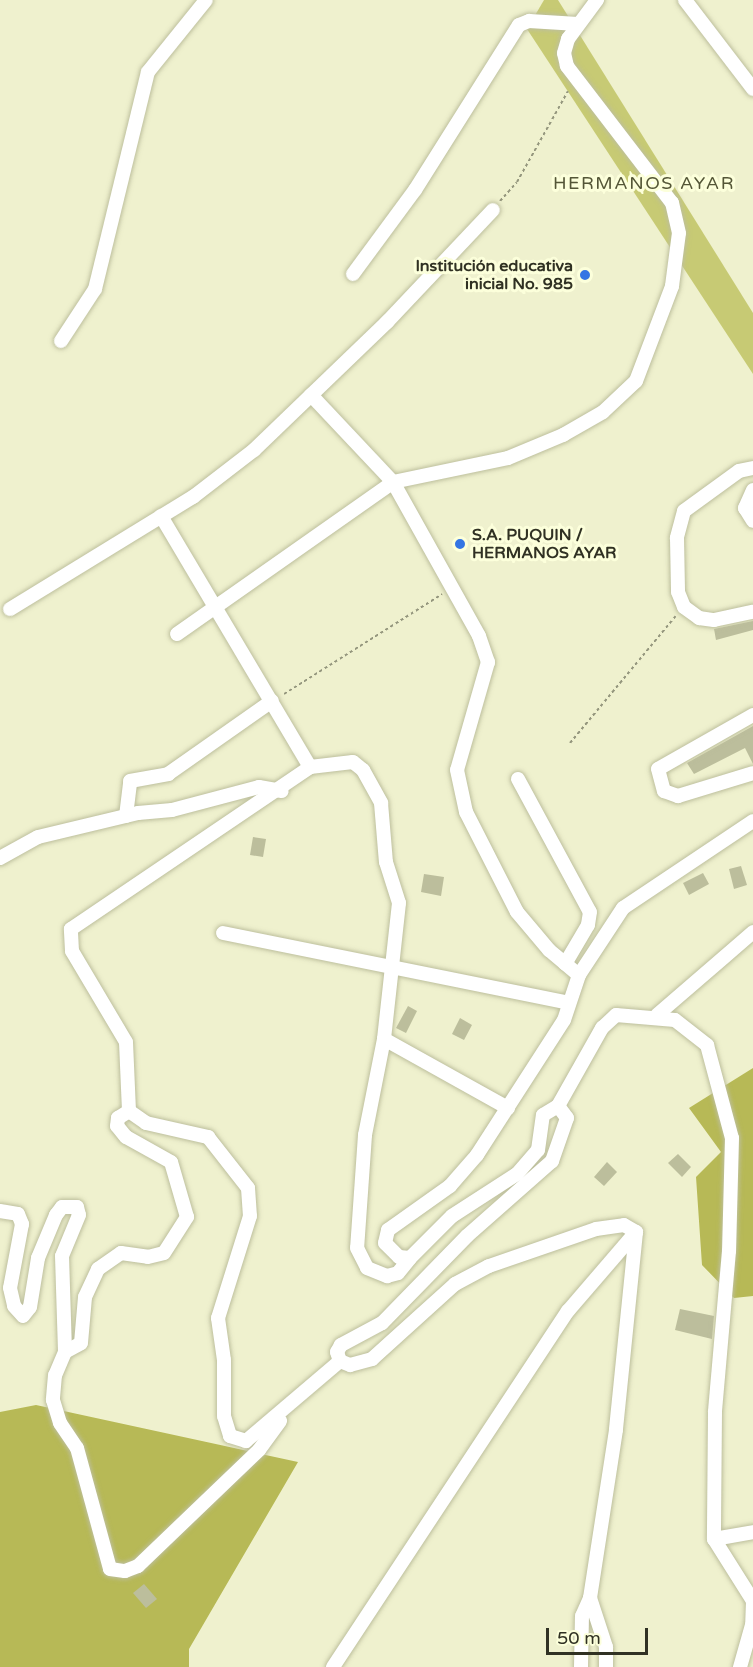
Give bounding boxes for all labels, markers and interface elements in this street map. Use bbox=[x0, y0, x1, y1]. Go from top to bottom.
district label: HERMANOS AYAR bbox=[553, 172, 735, 194]
place label: Institución educativa inicial No. 985 bbox=[415, 256, 573, 294]
marker: Institución educativa inicial No. 985 bbox=[578, 268, 592, 282]
place label: S.A. PUQUIN / HERMANOS AYAR bbox=[472, 525, 616, 563]
marker: S.A. PUQUIN / HERMANOS AYAR bbox=[453, 537, 467, 551]
scale bar bbox=[549, 1616, 651, 1654]
text: 50 m bbox=[557, 1627, 601, 1649]

